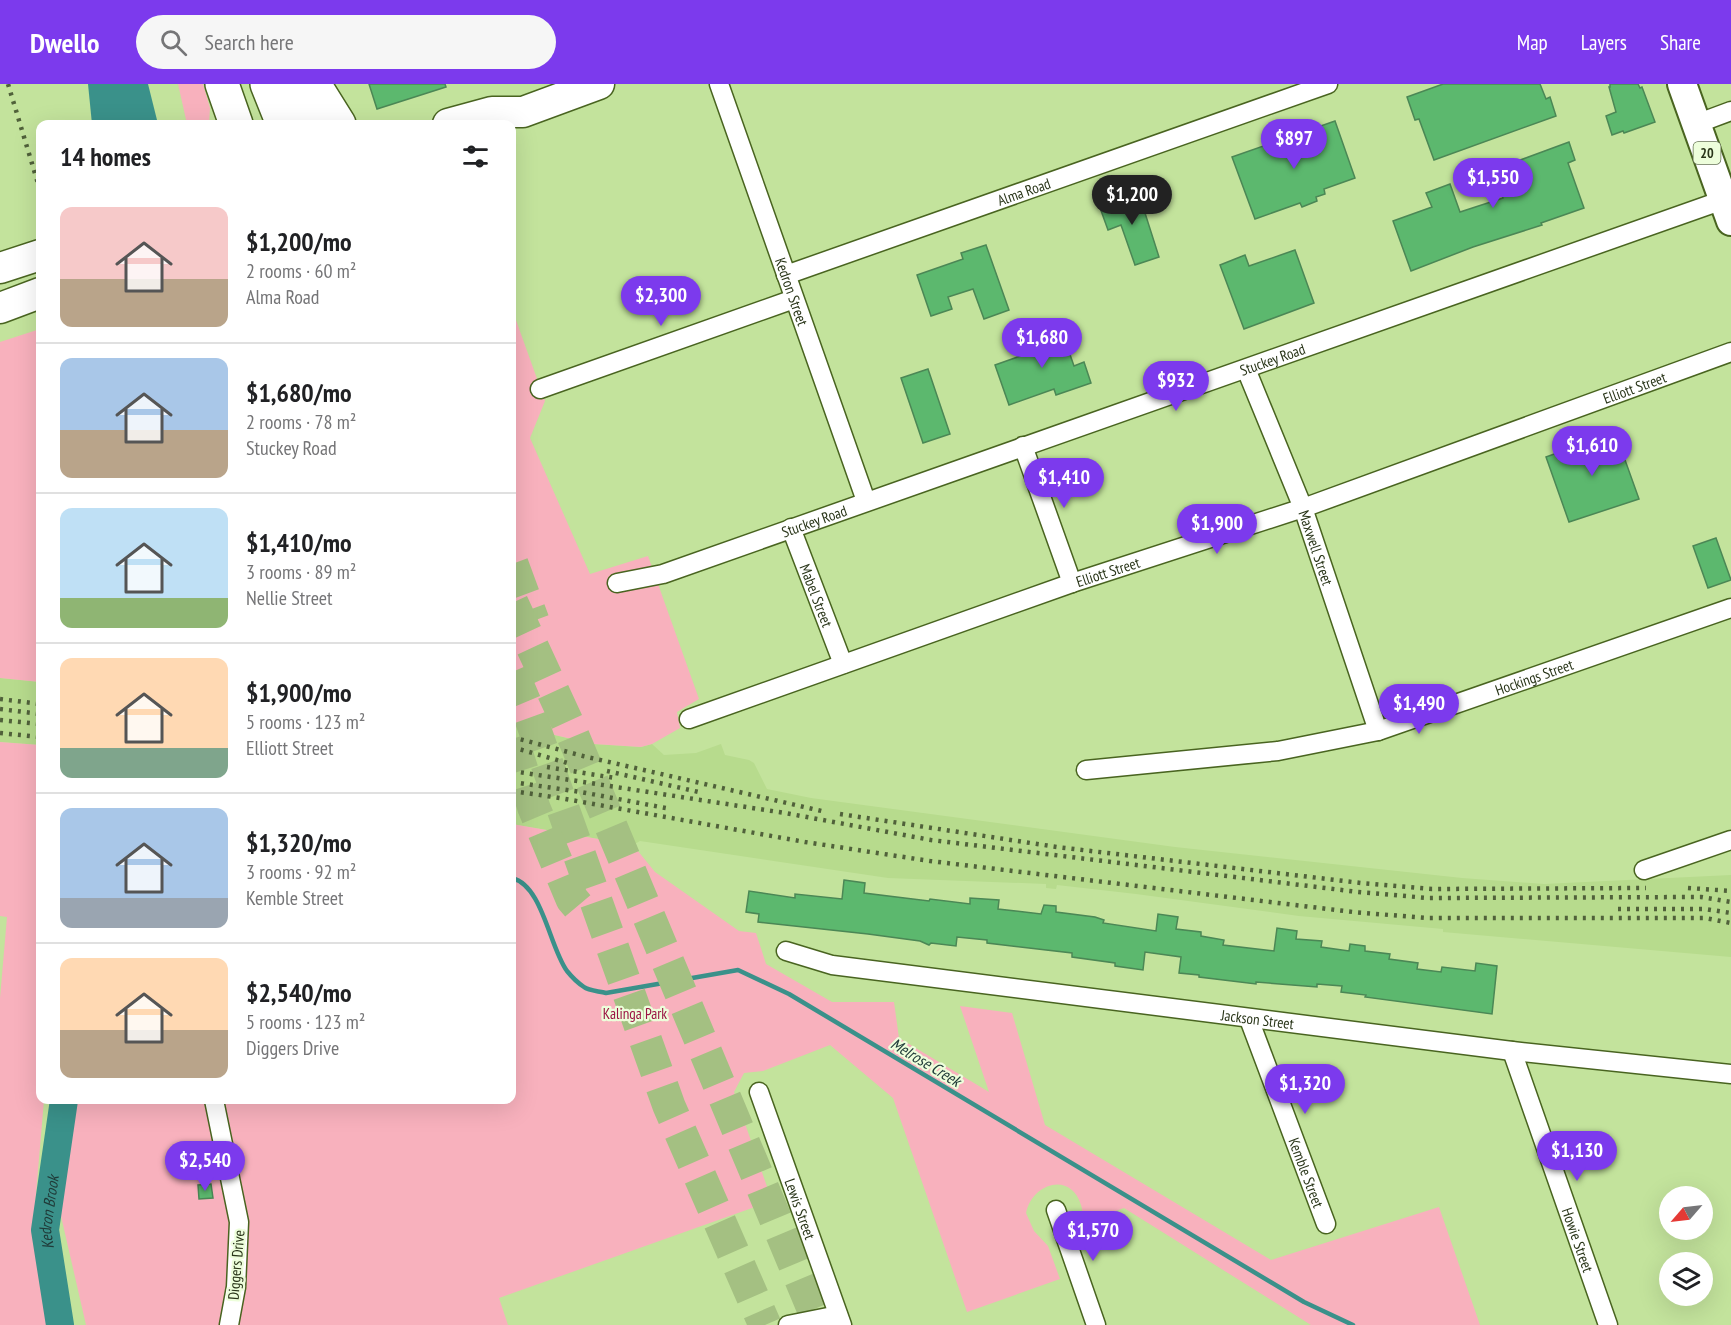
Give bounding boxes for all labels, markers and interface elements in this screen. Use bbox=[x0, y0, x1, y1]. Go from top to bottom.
search box bbox=[136, 15, 556, 69]
text: Dwello bbox=[30, 24, 100, 61]
icon: search bbox=[157, 26, 190, 59]
text: Search here bbox=[205, 28, 294, 56]
text: Map bbox=[1517, 29, 1548, 56]
text: Layers bbox=[1581, 29, 1627, 56]
text: Share bbox=[1660, 29, 1701, 56]
pin: $897 bbox=[1258, 119, 1330, 170]
text: $897 bbox=[1275, 125, 1313, 151]
text: 14 homes bbox=[60, 140, 151, 173]
icon: filters bbox=[459, 140, 492, 173]
road number: 20 bbox=[1694, 142, 1720, 164]
pin: $1,550 bbox=[1444, 158, 1542, 209]
text: $1,550 bbox=[1467, 164, 1519, 190]
street label: Alma Road bbox=[994, 173, 1053, 209]
pin: $1,200 bbox=[1083, 175, 1181, 226]
text: $1,200 bbox=[1106, 181, 1158, 207]
text: $1,200/mo bbox=[246, 225, 352, 258]
icon: home bbox=[108, 231, 180, 303]
street label: Kedron Street bbox=[771, 255, 813, 328]
text: 2 rooms · 60 m² bbox=[246, 258, 356, 284]
pin: $2,300 bbox=[612, 276, 710, 327]
text: $2,300 bbox=[635, 282, 687, 308]
text: Alma Road bbox=[246, 284, 320, 310]
pin: $1,680 bbox=[993, 318, 1091, 369]
text: $1,680 bbox=[1016, 324, 1068, 350]
street label: Stuckey Road bbox=[1237, 339, 1308, 379]
pin: $932 bbox=[1140, 361, 1212, 412]
text: $932 bbox=[1157, 367, 1195, 393]
street label: Elliott Street bbox=[1600, 367, 1669, 407]
text: $1,680/mo bbox=[246, 376, 352, 409]
icon: home bbox=[108, 382, 180, 454]
text: 2 rooms · 78 m² bbox=[246, 409, 356, 435]
pin: $1,610 bbox=[1543, 426, 1641, 477]
text: $1,610 bbox=[1566, 432, 1618, 458]
text: Stuckey Road bbox=[246, 435, 337, 461]
pin: $1,410 bbox=[1015, 458, 1113, 509]
text: $1,410 bbox=[1038, 464, 1090, 490]
street label: Stuckey Road bbox=[779, 500, 849, 541]
pin: $1,900 bbox=[1168, 504, 1266, 555]
street label: Maxwell Street bbox=[1295, 508, 1338, 588]
text: $1,900 bbox=[1191, 510, 1243, 536]
text: $1,410/mo bbox=[246, 526, 352, 559]
icon: home bbox=[108, 532, 180, 604]
street label: Elliott Street bbox=[1074, 552, 1142, 591]
text: 3 rooms · 89 m² bbox=[246, 559, 356, 585]
street label: Mabel Street bbox=[796, 561, 837, 630]
text: Nellie Street bbox=[246, 585, 333, 611]
street label: Hockings Street bbox=[1492, 654, 1575, 699]
text: $1,900/mo bbox=[246, 676, 352, 709]
icon: home bbox=[108, 682, 180, 754]
pin: $1,490 bbox=[1370, 684, 1468, 735]
text: $1,490 bbox=[1393, 690, 1445, 716]
text: 5 rooms · 123 m² bbox=[246, 709, 365, 735]
text: Elliott Street bbox=[246, 735, 334, 761]
text: $1,320/mo bbox=[246, 826, 352, 859]
icon: home bbox=[108, 832, 180, 904]
text: 3 rooms · 92 m² bbox=[246, 859, 356, 885]
text: Kemble Street bbox=[246, 885, 344, 911]
text: $2,540/mo bbox=[246, 976, 352, 1009]
icon: home bbox=[108, 982, 180, 1054]
park label: Kalinga Park bbox=[603, 1004, 667, 1023]
street label: Jackson Street bbox=[1219, 1005, 1295, 1033]
text: 5 rooms · 123 m² bbox=[246, 1009, 365, 1035]
water label: Melrose Creek bbox=[887, 1033, 966, 1092]
text: Diggers Drive bbox=[246, 1035, 339, 1061]
pin: $1,320 bbox=[1256, 1064, 1354, 1115]
text: $1,320 bbox=[1279, 1070, 1331, 1096]
pin: $1,130 bbox=[1528, 1131, 1626, 1182]
street label: Kemble Street bbox=[1285, 1135, 1328, 1210]
text: $1,130 bbox=[1551, 1137, 1603, 1163]
pin: $2,540 bbox=[156, 1141, 254, 1192]
text: $2,540 bbox=[179, 1147, 231, 1173]
water label: Kedron Brook bbox=[35, 1172, 63, 1251]
street label: Lewis Street bbox=[781, 1176, 820, 1242]
north arrow bbox=[1659, 1186, 1713, 1240]
map controls bbox=[1659, 1186, 1713, 1306]
street label: Howie Street bbox=[1558, 1205, 1598, 1275]
pin: $1,570 bbox=[1044, 1211, 1142, 1262]
text: $1,570 bbox=[1067, 1217, 1119, 1243]
street label: Diggers Drive bbox=[223, 1229, 249, 1301]
button: layers bbox=[1659, 1252, 1713, 1306]

